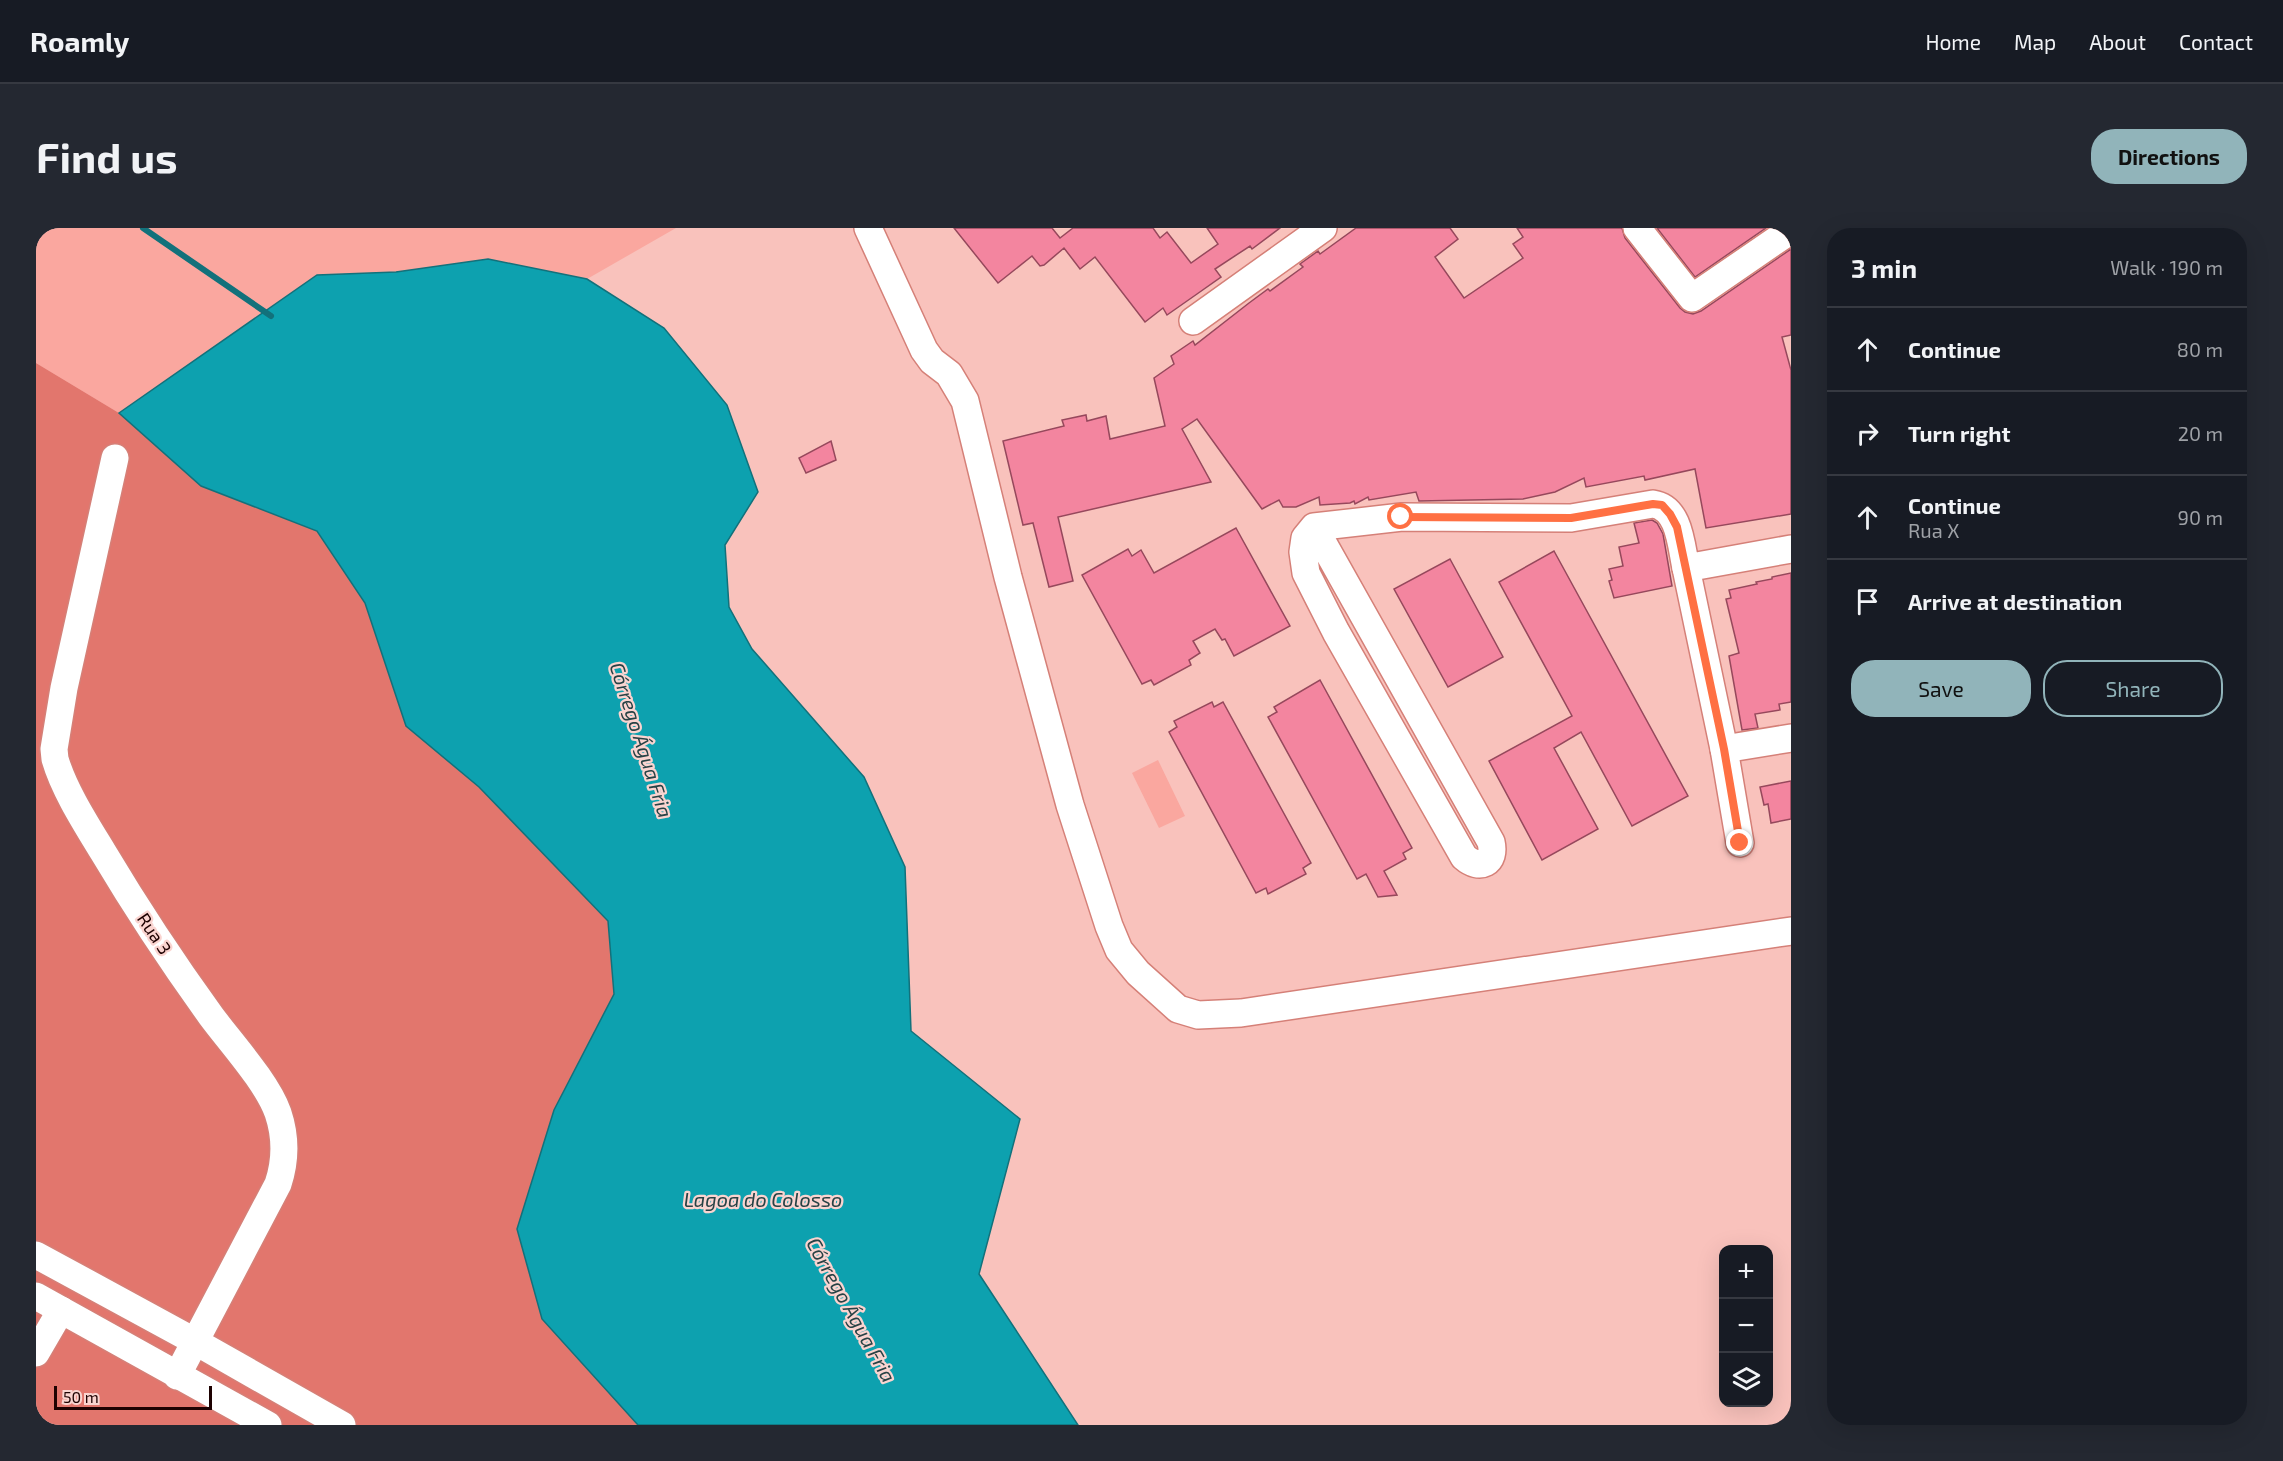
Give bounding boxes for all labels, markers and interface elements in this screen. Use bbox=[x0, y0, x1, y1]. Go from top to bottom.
text: Roamly bbox=[30, 24, 129, 58]
text: Home bbox=[1925, 29, 1981, 54]
text: Map bbox=[2014, 29, 2056, 54]
text: About bbox=[2089, 29, 2146, 54]
text: Contact bbox=[2179, 29, 2253, 54]
button: Directions bbox=[2091, 129, 2247, 184]
text: Find us bbox=[36, 131, 178, 181]
text: 3 min bbox=[1851, 252, 1917, 283]
text: Walk · 190 m bbox=[2110, 255, 2223, 279]
icon: ahead bbox=[1851, 333, 1884, 366]
text: Continue bbox=[1908, 336, 2001, 362]
text: 80 m bbox=[2177, 337, 2223, 361]
icon: right bbox=[1851, 417, 1884, 450]
text: Turn right bbox=[1908, 420, 2010, 446]
text: 20 m bbox=[2178, 421, 2223, 445]
text: Continue bbox=[1908, 492, 2001, 518]
icon: ahead bbox=[1851, 501, 1884, 534]
route start bbox=[1387, 503, 1413, 529]
text: 90 m bbox=[2178, 505, 2223, 529]
text: Rua X bbox=[1908, 518, 1959, 542]
icon: arrive bbox=[1851, 585, 1884, 618]
text: Arrive at destination bbox=[1908, 588, 2122, 614]
water label: Córrego Água Fria bbox=[606, 659, 678, 820]
button: Save bbox=[1851, 660, 2031, 717]
button: Share bbox=[2043, 660, 2223, 717]
route end bbox=[1726, 829, 1752, 855]
street label: Rua 3 bbox=[133, 909, 177, 958]
water label: Lagoa do Colosso bbox=[684, 1187, 842, 1211]
water label: Córrego Água Fria bbox=[802, 1233, 902, 1386]
map controls bbox=[1719, 1245, 1773, 1407]
button: + bbox=[1719, 1245, 1773, 1299]
button: − bbox=[1719, 1299, 1773, 1353]
button: layers bbox=[1719, 1353, 1773, 1407]
scale bar bbox=[54, 1383, 212, 1410]
text: 50 m bbox=[63, 1387, 99, 1406]

